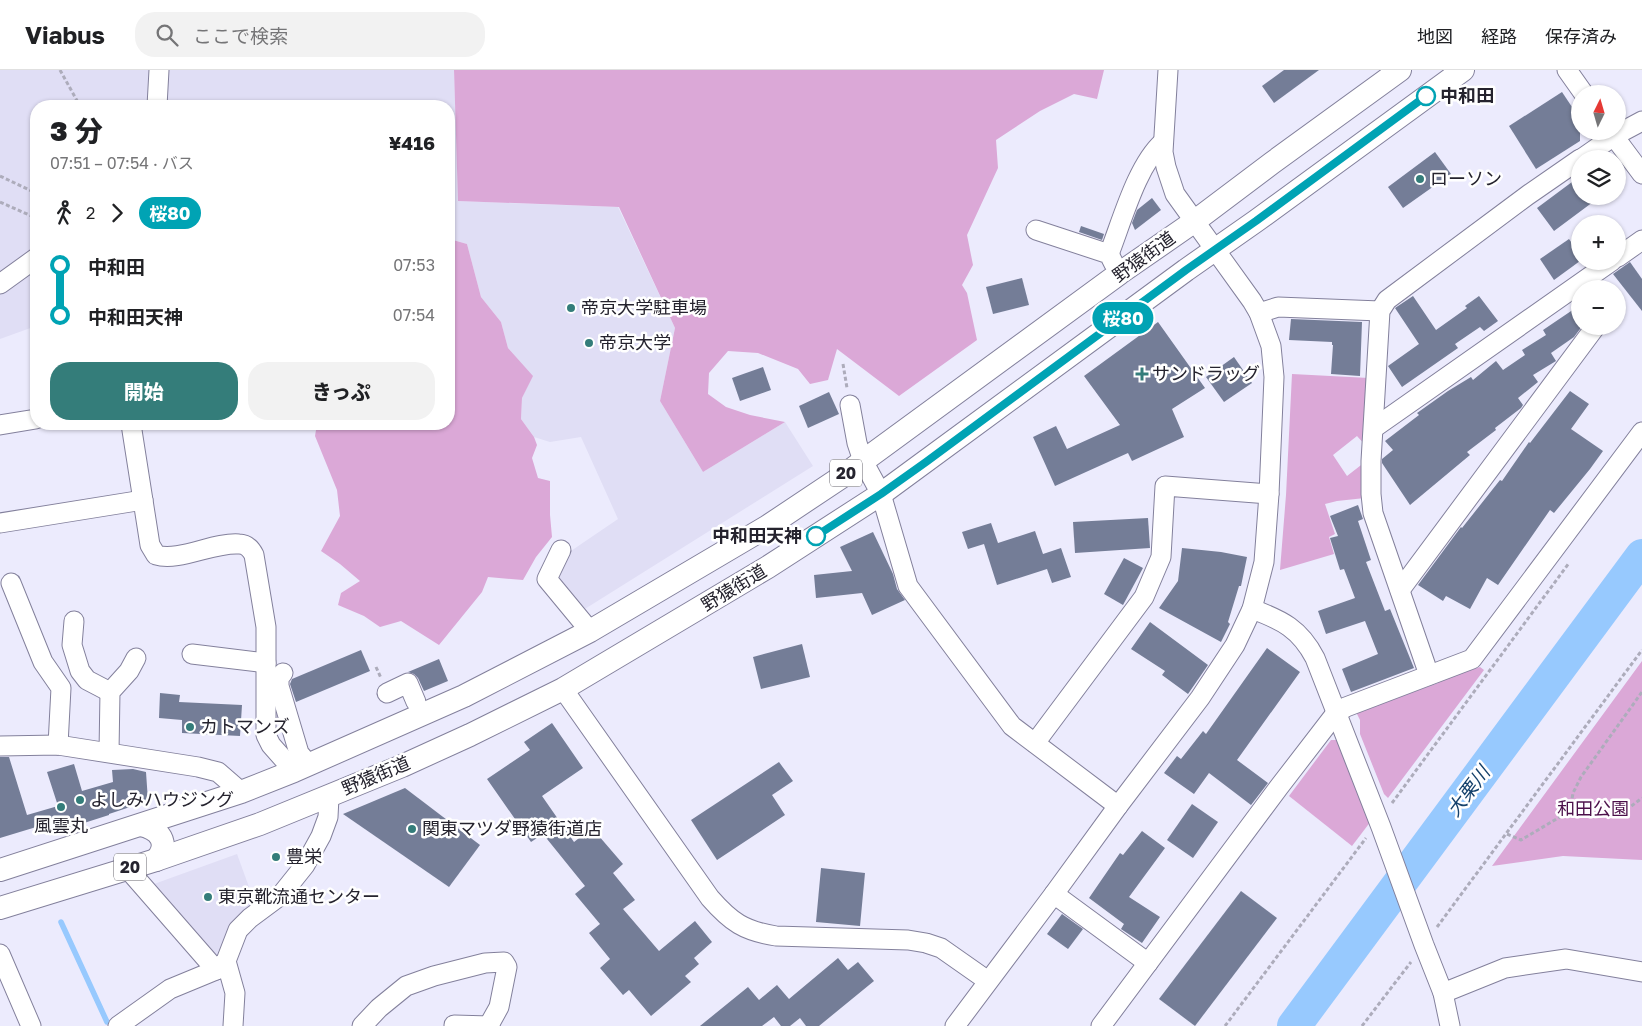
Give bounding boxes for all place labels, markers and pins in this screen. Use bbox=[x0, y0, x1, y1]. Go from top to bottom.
place label: 中和田 bbox=[1440, 84, 1494, 106]
marker: 中和田 bbox=[1416, 86, 1436, 106]
place label: ローソン bbox=[1430, 167, 1502, 189]
marker: ローソン bbox=[1414, 173, 1426, 185]
place label: 帝京大学駐車場 bbox=[581, 296, 707, 318]
marker: 帝京大学駐車場 bbox=[565, 302, 577, 314]
place label: 帝京大学 bbox=[599, 331, 671, 353]
marker: 帝京大学 bbox=[583, 337, 595, 349]
place label: サンドラッグ bbox=[1152, 362, 1260, 384]
marker: サンドラッグ bbox=[1136, 368, 1148, 380]
place label: 中和田天神 bbox=[712, 524, 802, 546]
marker: 中和田天神 bbox=[806, 526, 826, 546]
place label: カトマンズ bbox=[200, 715, 290, 737]
marker: カトマンズ bbox=[184, 721, 196, 733]
place label: よしみハウジング bbox=[90, 788, 234, 810]
marker: よしみハウジング bbox=[74, 794, 86, 806]
marker: 風雲丸 bbox=[55, 801, 67, 813]
place label: 風雲丸 bbox=[34, 814, 88, 836]
place label: 関東マツダ野猿街道店 bbox=[422, 817, 602, 839]
marker: 関東マツダ野猿街道店 bbox=[406, 823, 418, 835]
place label: 豊栄 bbox=[286, 845, 322, 867]
marker: 豊栄 bbox=[270, 851, 282, 863]
place label: 東京靴流通センター bbox=[218, 885, 380, 907]
marker: 東京靴流通センター bbox=[202, 891, 214, 903]

